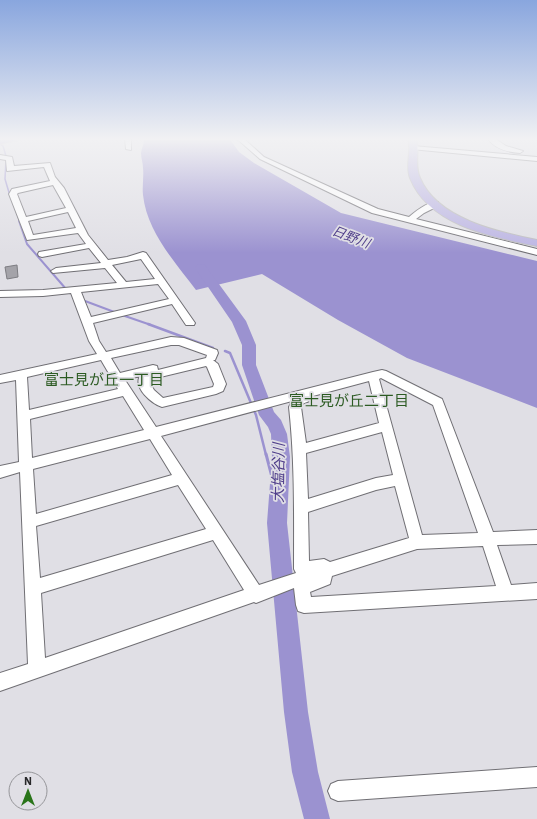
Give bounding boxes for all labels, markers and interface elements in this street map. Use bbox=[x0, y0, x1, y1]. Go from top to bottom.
water label: 日野川 bbox=[330, 222, 374, 253]
district label: 富士見が丘一丁目 bbox=[44, 370, 164, 389]
district label: 富士見が丘二丁目 bbox=[289, 391, 409, 410]
water label: 大塩谷川 bbox=[268, 441, 288, 503]
north arrow bbox=[8, 771, 48, 811]
text: N bbox=[24, 774, 32, 788]

